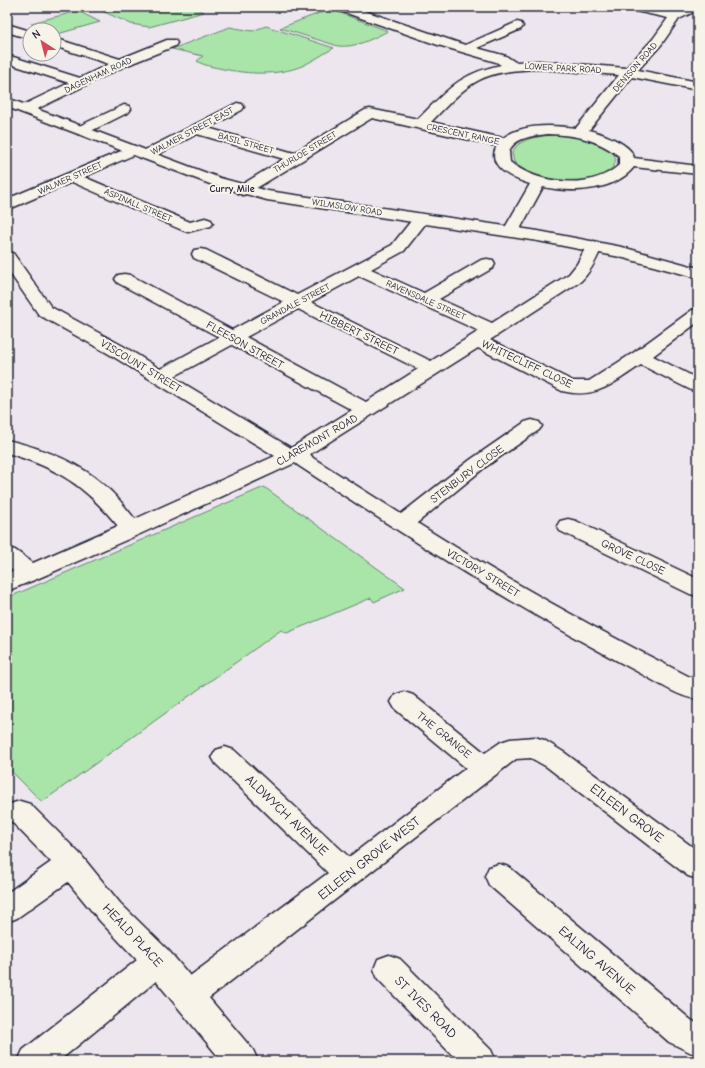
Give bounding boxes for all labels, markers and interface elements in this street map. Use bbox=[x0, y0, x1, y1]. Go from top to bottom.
north arrow bbox=[22, 22, 62, 62]
text: N bbox=[30, 27, 43, 42]
street label: DENISON ROAD bbox=[611, 40, 659, 94]
street label: DAGENHAM ROAD bbox=[63, 55, 133, 95]
street label: LOWER PARK ROAD bbox=[524, 61, 602, 75]
street label: WALMER STREET EAST bbox=[149, 105, 235, 157]
street label: CRESCENT RANGE bbox=[426, 121, 501, 147]
street label: THURLOE STREET bbox=[272, 129, 339, 175]
street label: BASIL STREET bbox=[217, 130, 275, 156]
street label: WALMER STREET bbox=[36, 159, 104, 197]
district label: Curry Mile bbox=[209, 183, 255, 195]
street label: ASPINALL STREET bbox=[103, 186, 174, 224]
street label: WILMSLOW ROAD bbox=[311, 197, 383, 218]
street label: RAVENSDALE STREET bbox=[385, 278, 467, 322]
street label: GRANDALE STREET bbox=[259, 281, 332, 327]
street label: HIBBERT STREET bbox=[318, 308, 401, 358]
street label: FLEESON STREET bbox=[204, 318, 286, 372]
street label: VISCOUNT STREET bbox=[98, 337, 184, 395]
street label: WHITECLIFF CLOSE bbox=[480, 337, 575, 391]
street label: CLAREMONT ROAD bbox=[274, 411, 360, 469]
street label: STENBURY CLOSE bbox=[428, 442, 507, 506]
street label: GROVE CLOSE bbox=[599, 536, 667, 578]
street label: VICTORY STREET bbox=[444, 546, 522, 600]
street label: THE GRANGE bbox=[414, 709, 474, 761]
street label: ALDWYCH AVENUE bbox=[242, 772, 332, 858]
street label: EILEEN GROVE bbox=[587, 781, 667, 846]
street label: EILEEN GROVE WEST bbox=[315, 813, 423, 903]
street label: HEALD PLACE bbox=[100, 900, 166, 970]
street label: EALING AVENUE bbox=[556, 923, 638, 997]
street label: ST IVES ROAD bbox=[392, 973, 460, 1041]

